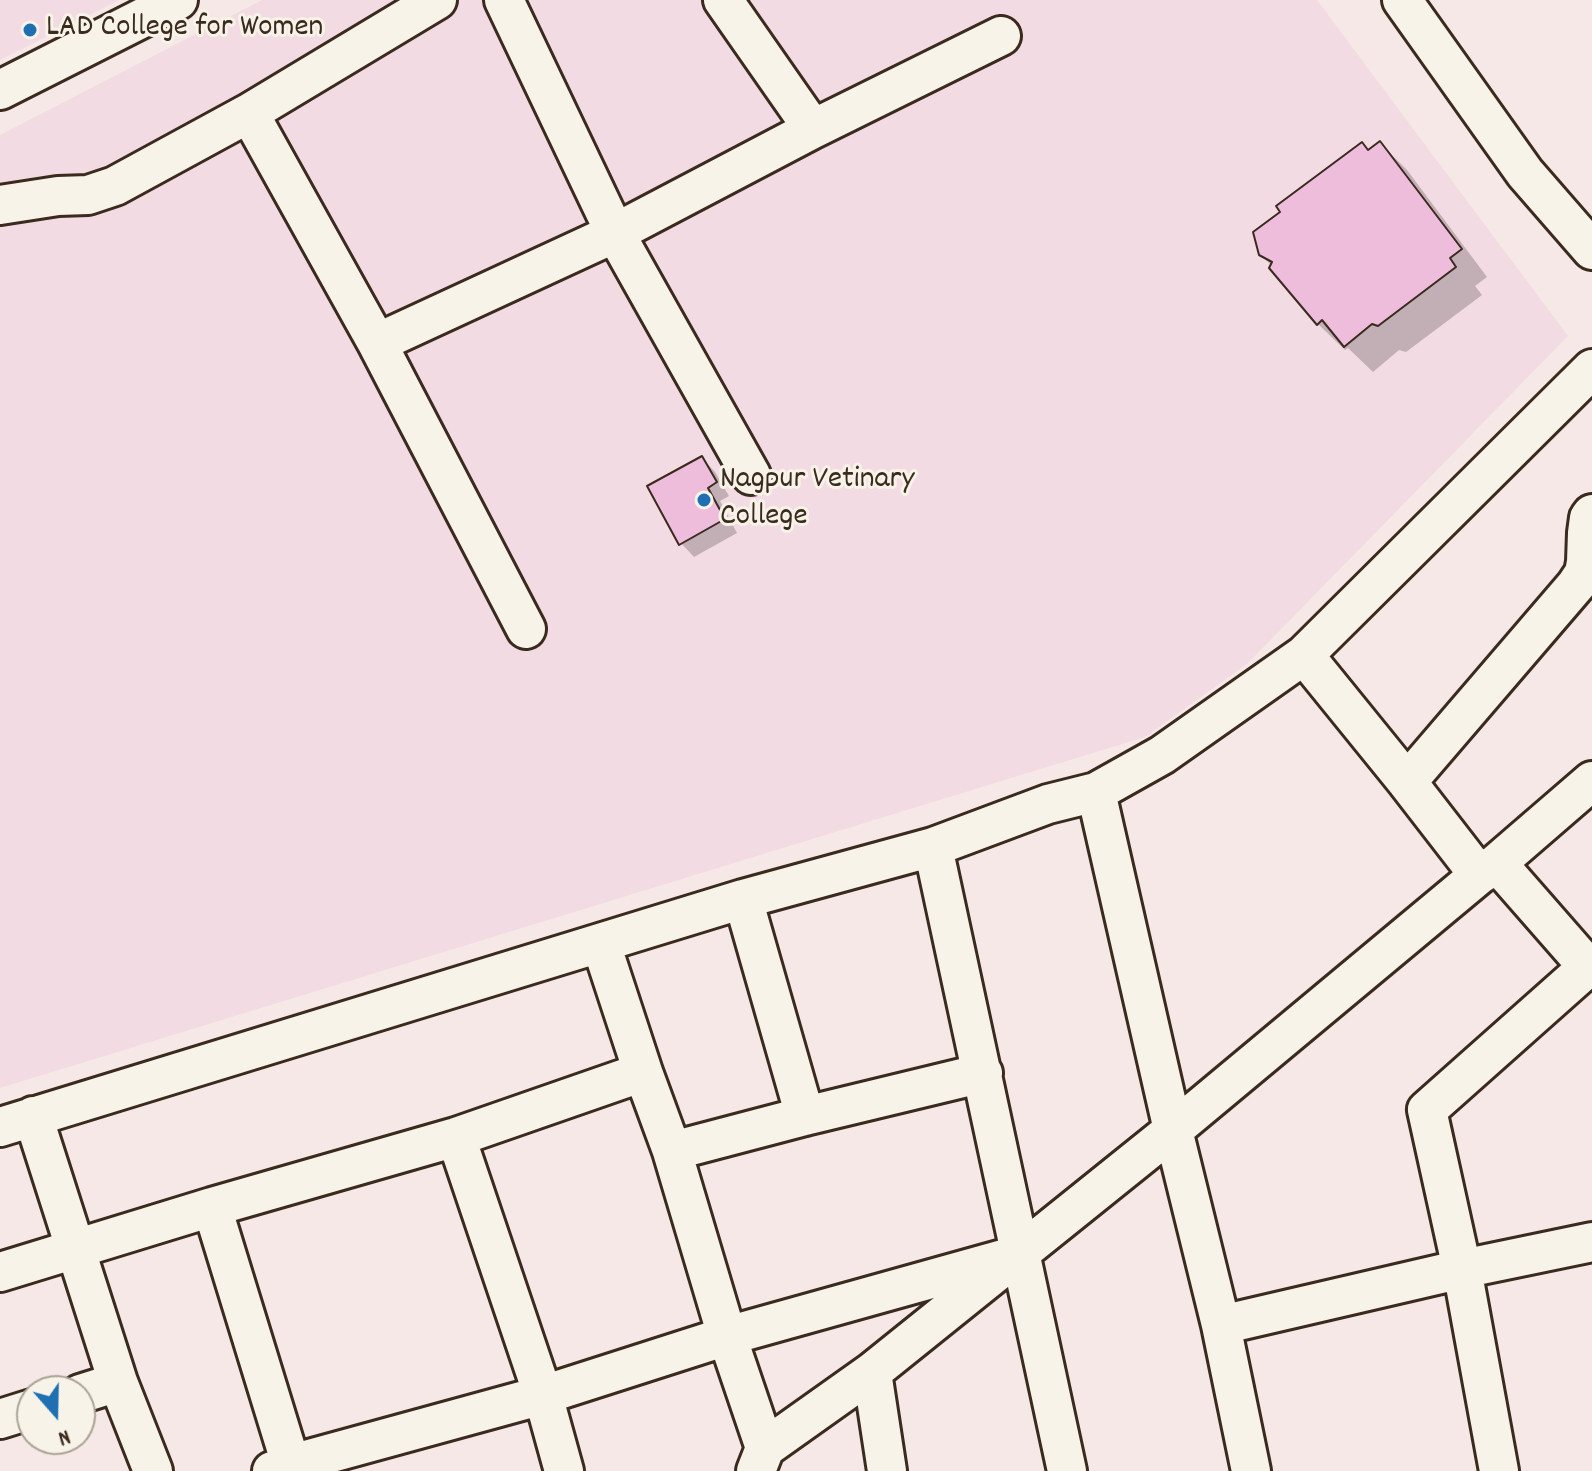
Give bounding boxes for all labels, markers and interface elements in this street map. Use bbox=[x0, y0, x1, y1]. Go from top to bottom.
place label: LAD College for Women bbox=[46, 11, 323, 49]
marker: LAD College for Women bbox=[21, 21, 39, 39]
place label: Nagpur Vetinary College bbox=[720, 463, 914, 538]
marker: Nagpur Vetinary College bbox=[695, 491, 713, 509]
north arrow bbox=[16, 1375, 96, 1455]
text: N bbox=[53, 1420, 74, 1453]

